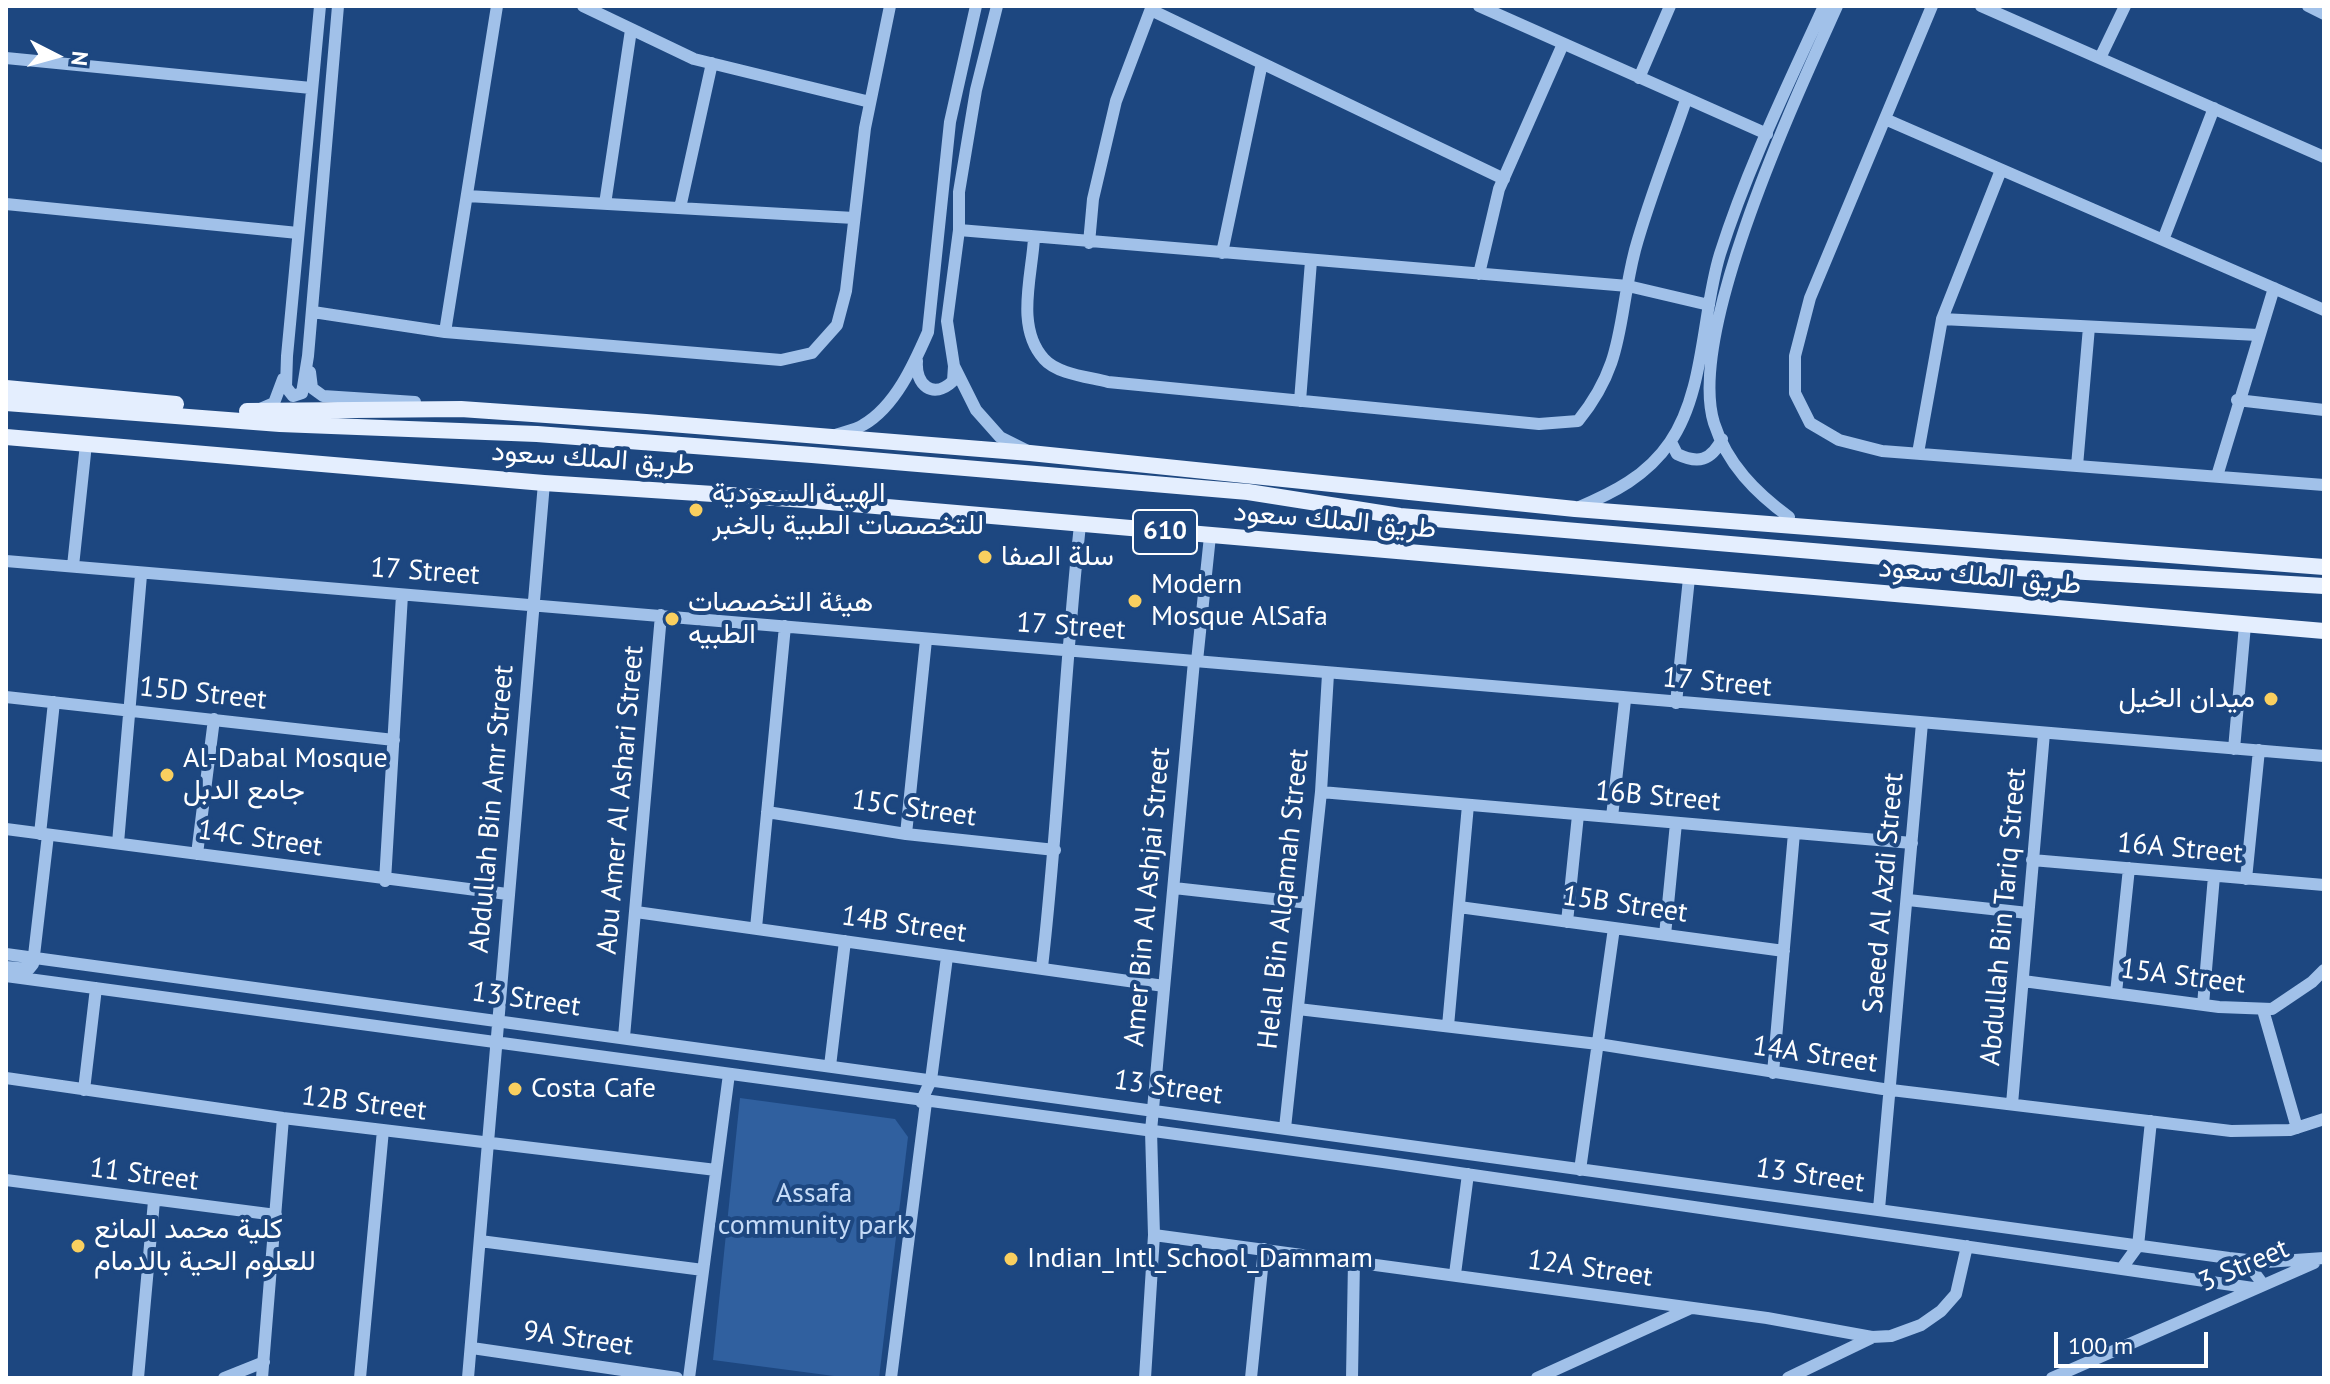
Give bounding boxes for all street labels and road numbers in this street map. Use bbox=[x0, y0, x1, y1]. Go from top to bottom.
street label: طريق الملك سعود bbox=[490, 435, 696, 483]
street label: طريق الملك سعود bbox=[1232, 495, 1438, 547]
road number: 610 bbox=[1133, 510, 1197, 554]
street label: 17 Street bbox=[369, 551, 481, 593]
street label: طريق الملك سعود bbox=[1877, 551, 2083, 603]
street label: 17 Street bbox=[1015, 606, 1127, 648]
street label: Abu Amer Al Ashari Street bbox=[591, 644, 651, 956]
street label: 17 Street bbox=[1661, 661, 1773, 705]
street label: Abdullah Bin Amr Street bbox=[463, 664, 521, 954]
street label: 15D Street bbox=[138, 671, 268, 717]
street label: Amer Bin Al Ashjai Street bbox=[1118, 746, 1178, 1048]
street label: Helal Bin Alqamah Street bbox=[1252, 747, 1316, 1051]
street label: Abdullah Bin Tariq Street bbox=[1974, 767, 2034, 1067]
street label: Saeed Al Azdi Street bbox=[1857, 771, 1911, 1015]
street label: 16B Street bbox=[1594, 775, 1722, 819]
street label: 15C Street bbox=[850, 784, 978, 834]
street label: 14C Street bbox=[196, 814, 324, 864]
street label: 16A Street bbox=[2116, 827, 2244, 871]
street label: 15B Street bbox=[1560, 880, 1690, 930]
street label: 14B Street bbox=[839, 900, 969, 950]
street label: 15A Street bbox=[2118, 953, 2248, 1001]
street label: 13 Street bbox=[469, 976, 583, 1024]
street label: 14A Street bbox=[1750, 1030, 1880, 1080]
street label: 13 Street bbox=[1111, 1064, 1225, 1112]
street label: 12B Street bbox=[299, 1080, 429, 1128]
street label: 11 Street bbox=[88, 1152, 200, 1198]
street label: 13 Street bbox=[1753, 1152, 1867, 1200]
street label: 3 Street bbox=[2194, 1232, 2294, 1300]
street label: 12A Street bbox=[1525, 1244, 1655, 1294]
street label: 9A Street bbox=[521, 1315, 635, 1363]

